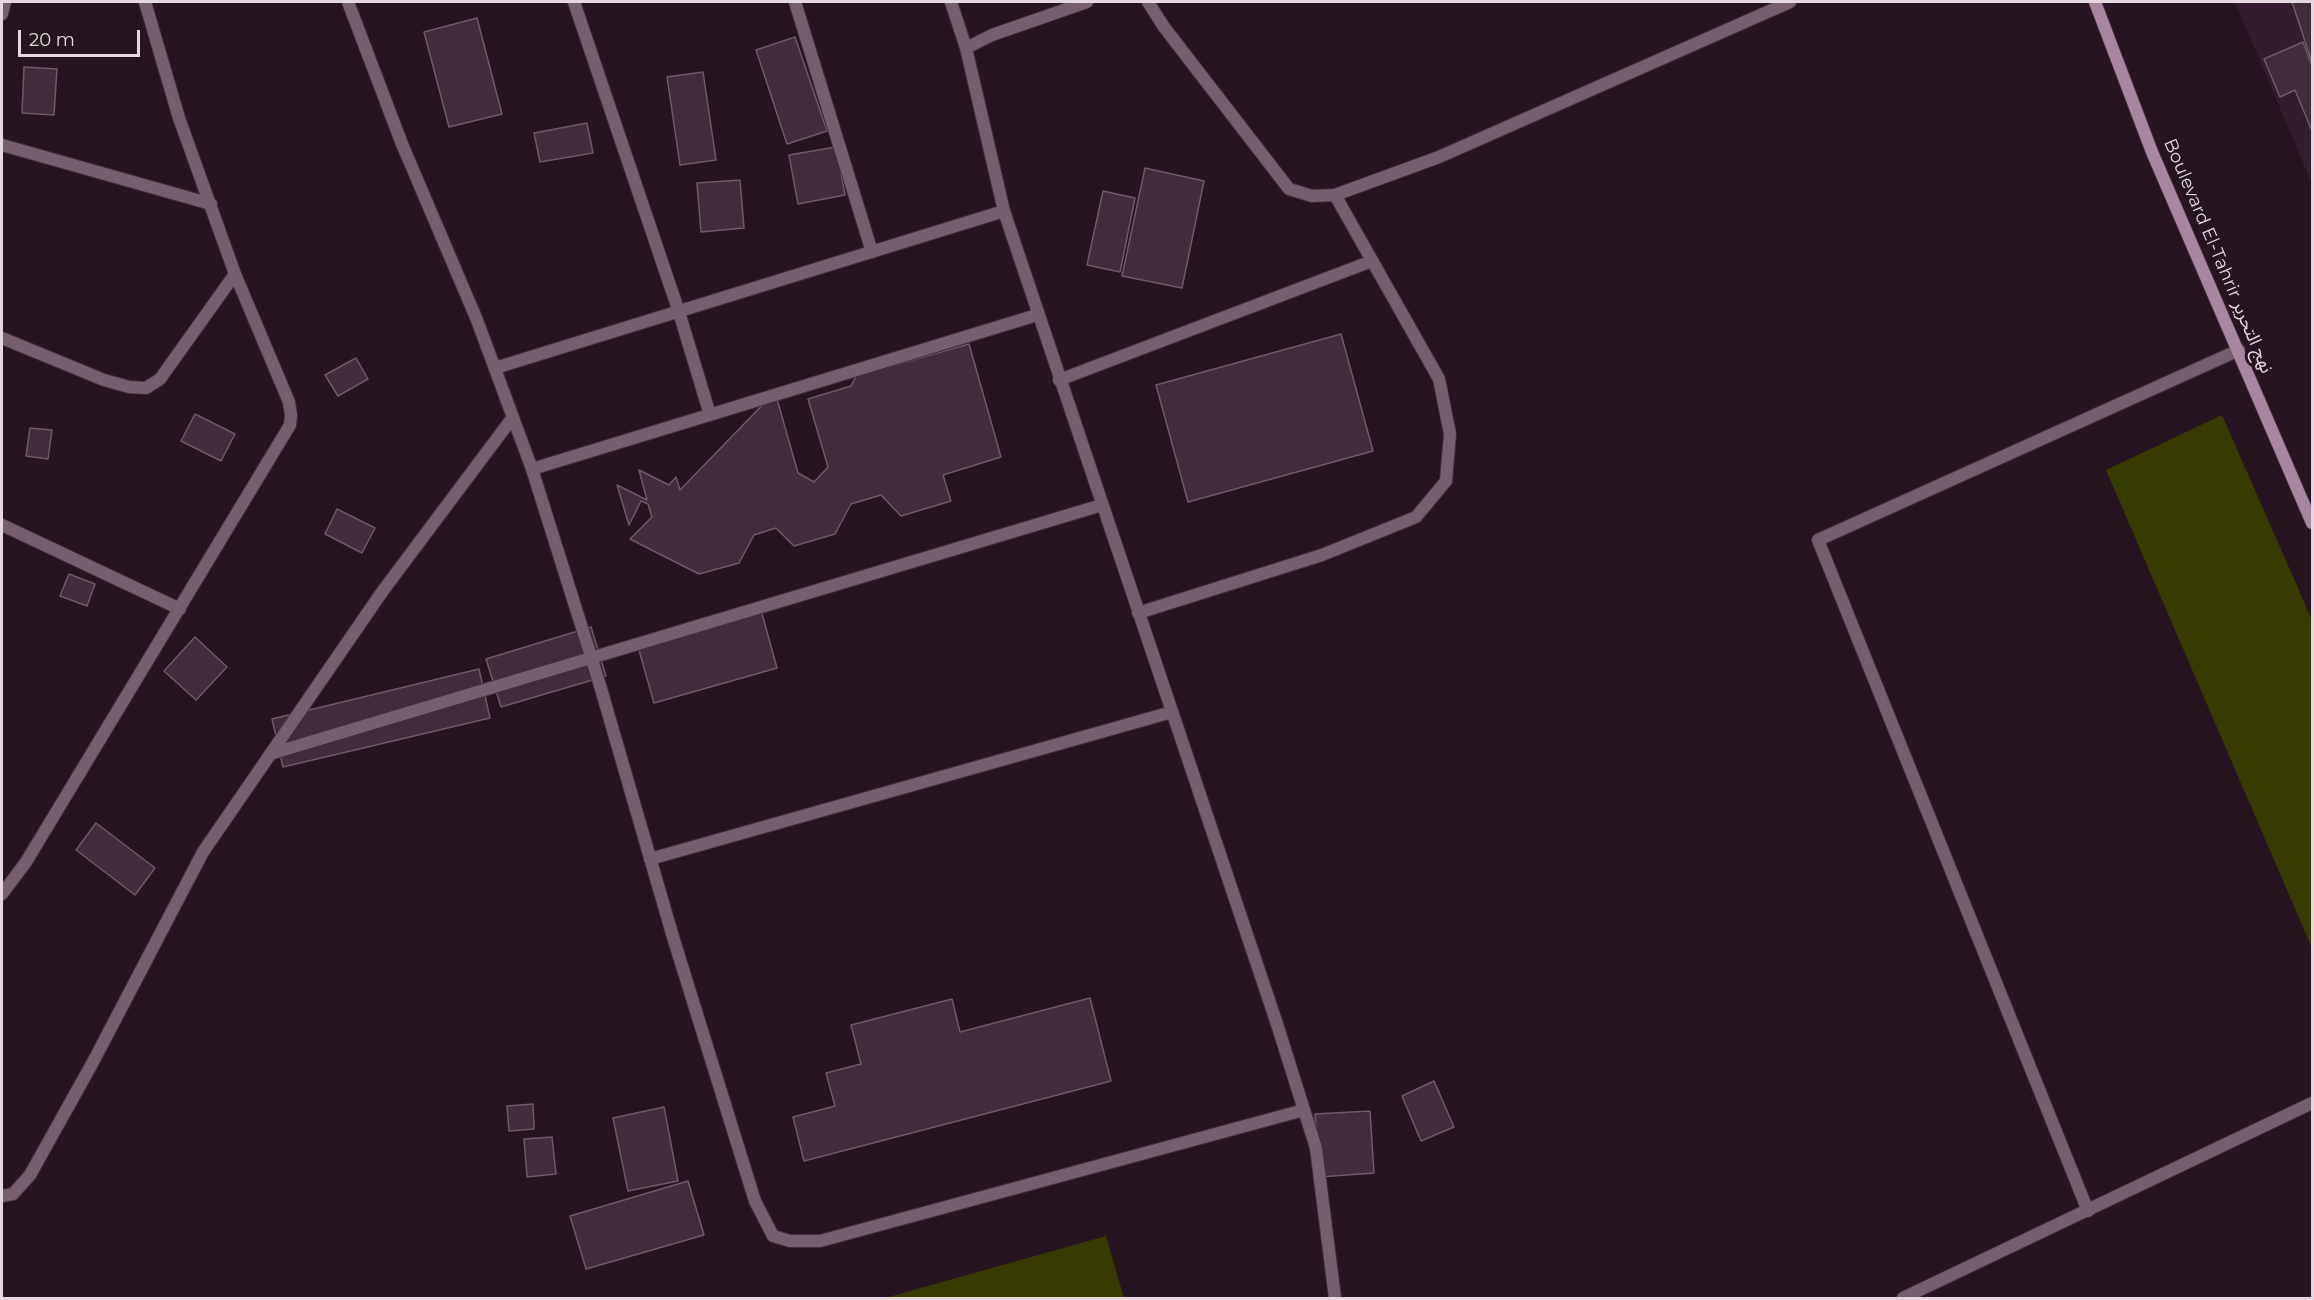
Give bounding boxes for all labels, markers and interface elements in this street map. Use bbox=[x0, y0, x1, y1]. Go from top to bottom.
scale bar bbox=[21, 18, 142, 56]
text: 20 m bbox=[29, 29, 75, 51]
street label: Boulevard El-Tahrir نهج التحرير bbox=[2159, 135, 2277, 377]

